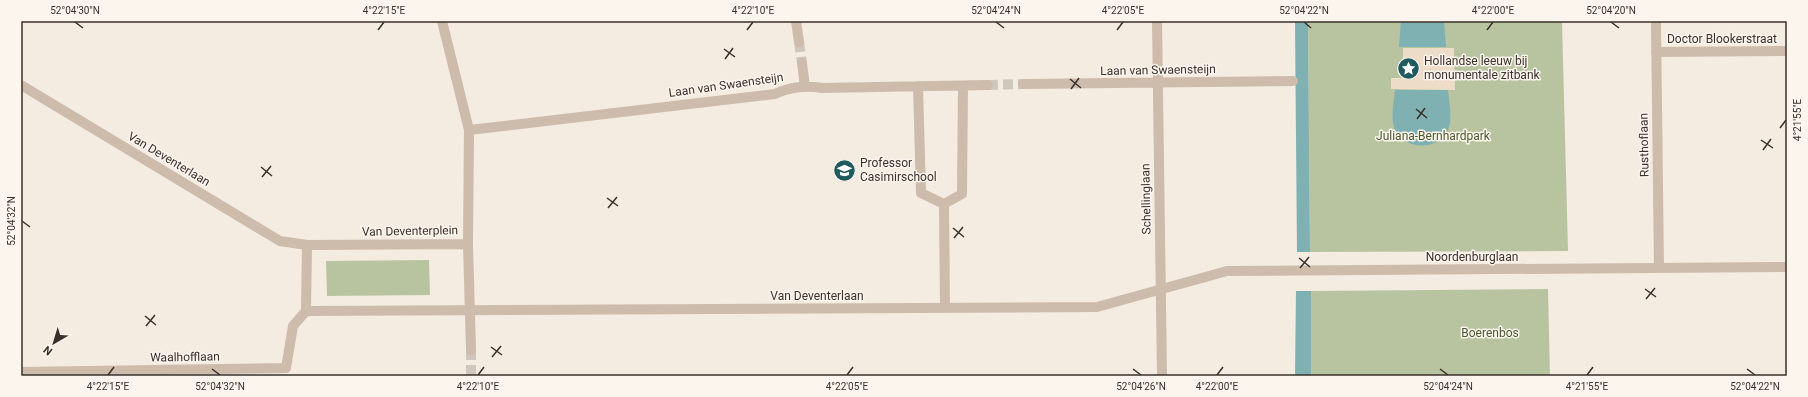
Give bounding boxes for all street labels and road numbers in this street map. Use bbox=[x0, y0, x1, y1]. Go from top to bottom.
street label: Doctor Blookerstraat bbox=[1667, 32, 1777, 46]
street label: Laan van Swaensteijn bbox=[1100, 62, 1216, 78]
street label: Laan van Swaensteijn bbox=[668, 70, 784, 100]
street label: Rusthoflaan bbox=[1636, 113, 1652, 177]
street label: Van Deventerlaan bbox=[125, 129, 213, 189]
street label: Schellinglaan bbox=[1138, 163, 1154, 235]
street label: Van Deventerplein bbox=[362, 223, 458, 239]
street label: Noordenburglaan bbox=[1426, 250, 1518, 264]
street label: Van Deventerlaan bbox=[770, 289, 864, 303]
street label: Waalhofflaan bbox=[150, 349, 220, 365]

